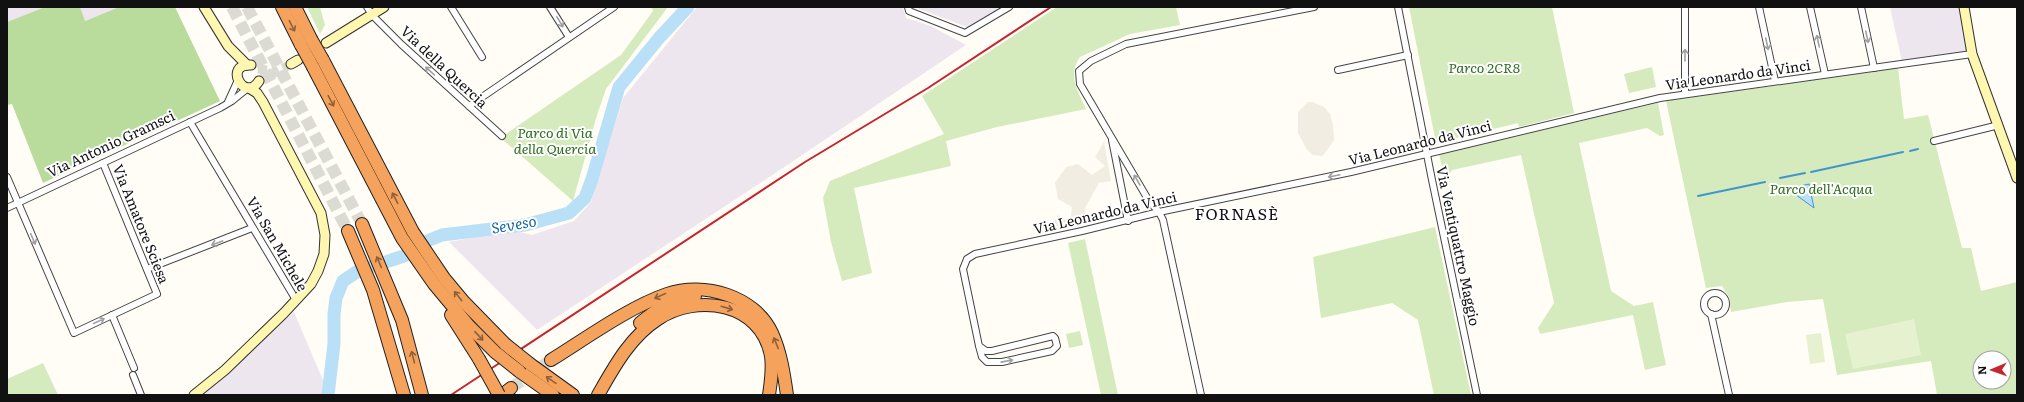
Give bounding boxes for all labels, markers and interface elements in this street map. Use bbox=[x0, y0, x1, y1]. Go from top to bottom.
one-way arrow bbox=[556, 16, 564, 28]
one-way arrow bbox=[288, 20, 296, 32]
street label: Via della Quercia bbox=[397, 21, 493, 112]
one-way arrow bbox=[1864, 30, 1872, 43]
one-way arrow bbox=[1813, 35, 1821, 48]
one-way arrow bbox=[1763, 37, 1771, 50]
one-way arrow bbox=[1681, 49, 1689, 62]
street label: Via Leonardo da Vinci bbox=[1664, 54, 1812, 94]
park label: Parco 2CR8 bbox=[1448, 57, 1520, 77]
one-way arrow bbox=[425, 66, 435, 75]
one-way arrow bbox=[327, 95, 335, 107]
street label: Via Antonio Gramsci bbox=[44, 105, 178, 181]
street label: Via Leonardo da Vinci bbox=[1346, 115, 1494, 169]
park label: Parco di Via della Quercia bbox=[514, 122, 596, 158]
street label: Via Amatore Sciesa bbox=[109, 161, 175, 287]
street label: Via Ventiquattro Maggio bbox=[1432, 164, 1486, 328]
one-way arrow bbox=[1328, 172, 1341, 180]
one-way arrow bbox=[1132, 174, 1140, 186]
park label: Parco dell'Acqua bbox=[1770, 178, 1872, 198]
street label: Via Leonardo da Vinci bbox=[1031, 186, 1179, 238]
street label: Via San Michele bbox=[243, 192, 313, 295]
one-way arrow bbox=[390, 192, 398, 204]
district label: FORNASÈ bbox=[1195, 201, 1279, 225]
water label: Seveso bbox=[489, 208, 538, 239]
one-way arrow bbox=[30, 233, 38, 245]
one-way arrow bbox=[211, 240, 223, 248]
one-way arrow bbox=[375, 257, 383, 269]
one-way arrow bbox=[454, 290, 463, 301]
one-way arrow bbox=[655, 293, 667, 301]
one-way arrow bbox=[720, 305, 733, 312]
one-way arrow bbox=[93, 317, 105, 324]
one-way arrow bbox=[474, 331, 483, 341]
one-way arrow bbox=[772, 338, 779, 350]
north arrow bbox=[1972, 350, 2012, 390]
one-way arrow bbox=[409, 351, 417, 364]
one-way arrow bbox=[1000, 356, 1013, 364]
text: N bbox=[1973, 365, 1989, 375]
one-way arrow bbox=[546, 376, 557, 384]

